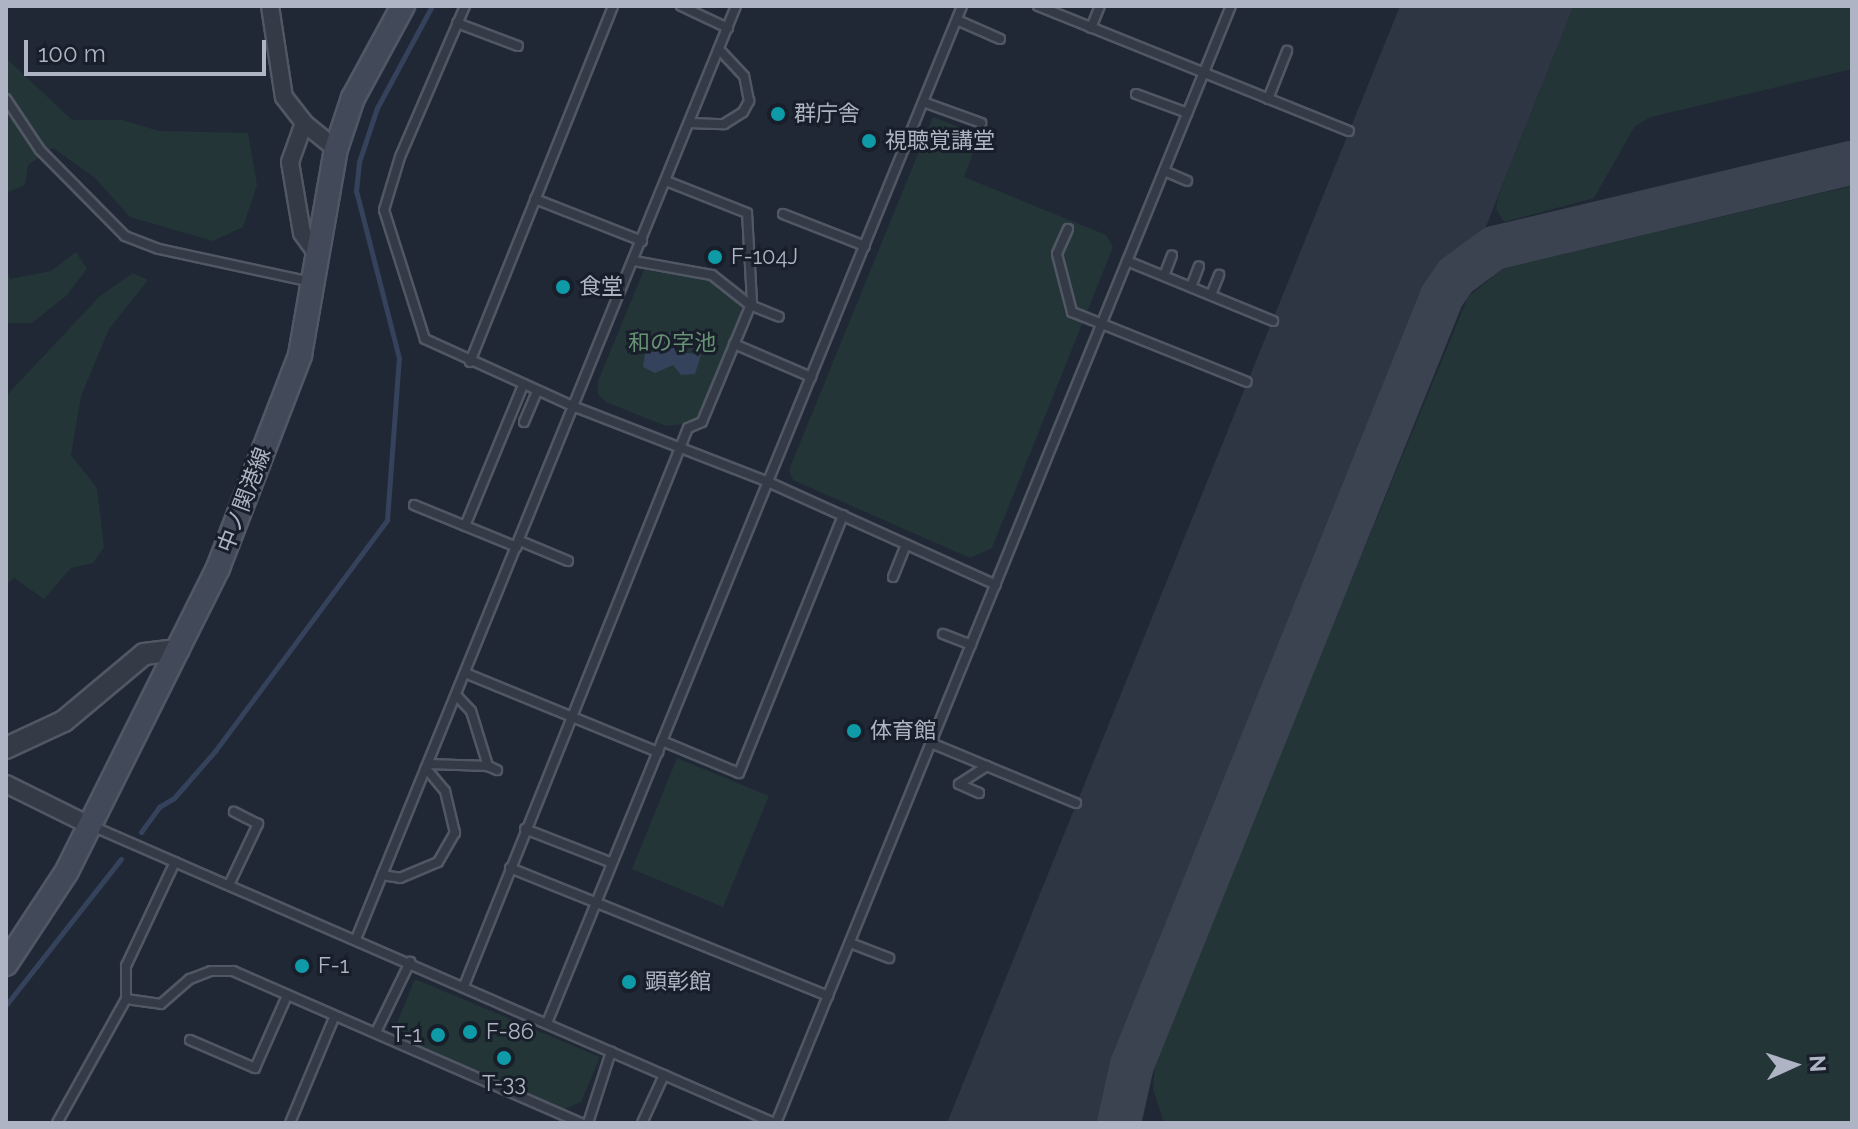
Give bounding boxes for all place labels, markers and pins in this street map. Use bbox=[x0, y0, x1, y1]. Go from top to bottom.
place label: 群庁舎 bbox=[794, 101, 860, 127]
marker: 群庁舎 bbox=[769, 105, 787, 123]
place label: 視聴覚講堂 bbox=[885, 128, 995, 154]
marker: 視聴覚講堂 bbox=[860, 132, 878, 150]
place label: F-104J bbox=[731, 244, 798, 270]
marker: F-104J bbox=[706, 248, 724, 266]
place label: 食堂 bbox=[579, 274, 623, 300]
marker: 食堂 bbox=[554, 278, 572, 296]
place label: 体育館 bbox=[870, 718, 936, 744]
marker: 体育館 bbox=[845, 722, 863, 740]
place label: F-1 bbox=[318, 953, 349, 979]
marker: F-1 bbox=[293, 957, 311, 975]
place label: 顕彰館 bbox=[645, 969, 711, 995]
marker: 顕彰館 bbox=[620, 973, 638, 991]
place label: F-86 bbox=[486, 1019, 534, 1045]
place label: T-1 bbox=[391, 1022, 422, 1048]
marker: F-86 bbox=[461, 1023, 479, 1041]
marker: T-1 bbox=[429, 1026, 447, 1044]
marker: T-33 bbox=[495, 1049, 513, 1067]
place label: T-33 bbox=[482, 1071, 526, 1097]

